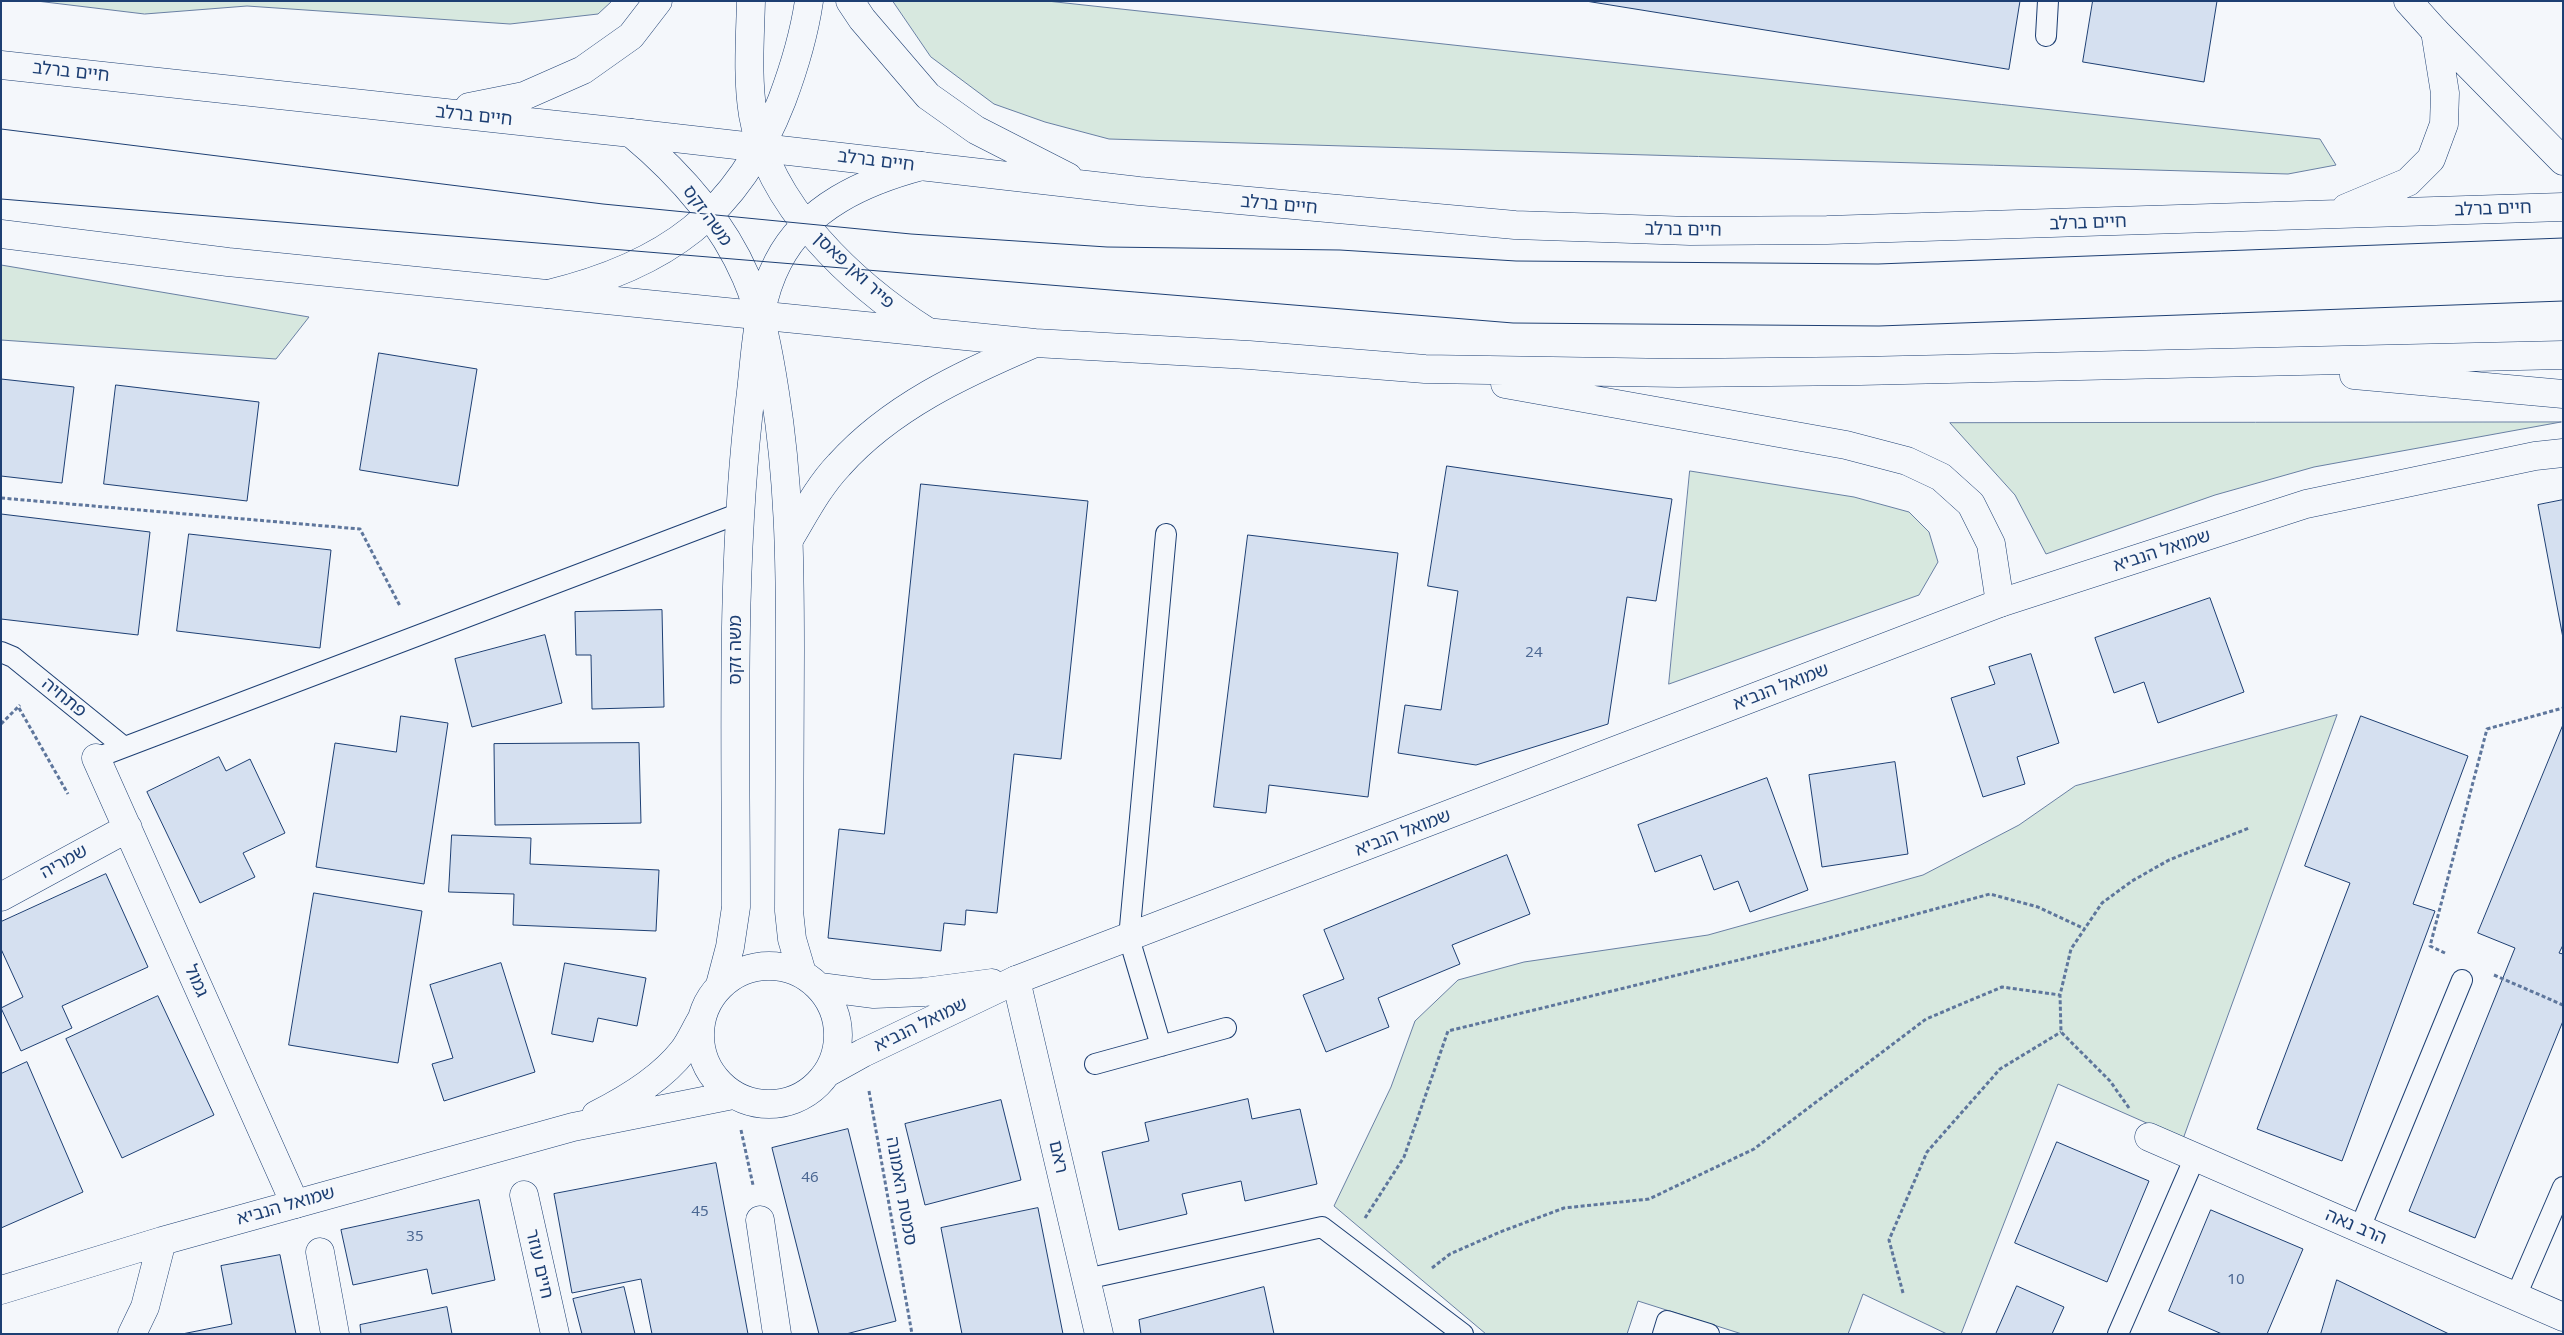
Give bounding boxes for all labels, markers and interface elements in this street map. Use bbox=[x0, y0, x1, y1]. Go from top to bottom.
street label: חיים ברלב bbox=[31, 57, 111, 87]
street label: חיים ברלב bbox=[434, 101, 514, 131]
street label: חיים ברלב bbox=[836, 146, 916, 176]
street label: משה זקס bbox=[678, 181, 736, 251]
street label: חיים ברלב bbox=[1240, 191, 1318, 219]
street label: חיים ברלב bbox=[2454, 197, 2532, 221]
street label: חיים ברלב bbox=[2049, 211, 2127, 235]
street label: חיים ברלב bbox=[1644, 219, 1722, 241]
street label: פייר ואן פאסן bbox=[809, 228, 899, 314]
street label: שמואל הנביא bbox=[2111, 525, 2213, 577]
street label: משה זקס bbox=[725, 615, 747, 685]
house number: 24 bbox=[1525, 644, 1543, 662]
street label: שמואל הנביא bbox=[1730, 659, 1832, 715]
street label: פתחיה bbox=[37, 673, 91, 723]
street label: שמואל הנביא bbox=[1352, 805, 1454, 861]
street label: שמריה bbox=[37, 840, 91, 884]
street label: גמול bbox=[179, 962, 213, 1000]
street label: שמואל הנביא bbox=[871, 993, 971, 1057]
street label: סמטת האמונה bbox=[881, 1135, 921, 1247]
street label: ראם bbox=[1044, 1138, 1072, 1176]
house number: 46 bbox=[801, 1169, 819, 1187]
street label: שמואל הנביא bbox=[234, 1182, 338, 1230]
house number: 45 bbox=[691, 1203, 709, 1221]
street label: הרב נאה bbox=[2322, 1204, 2390, 1250]
street label: חיים עוזר bbox=[521, 1227, 557, 1301]
house number: 35 bbox=[406, 1228, 424, 1246]
house number: 10 bbox=[2227, 1271, 2245, 1289]

